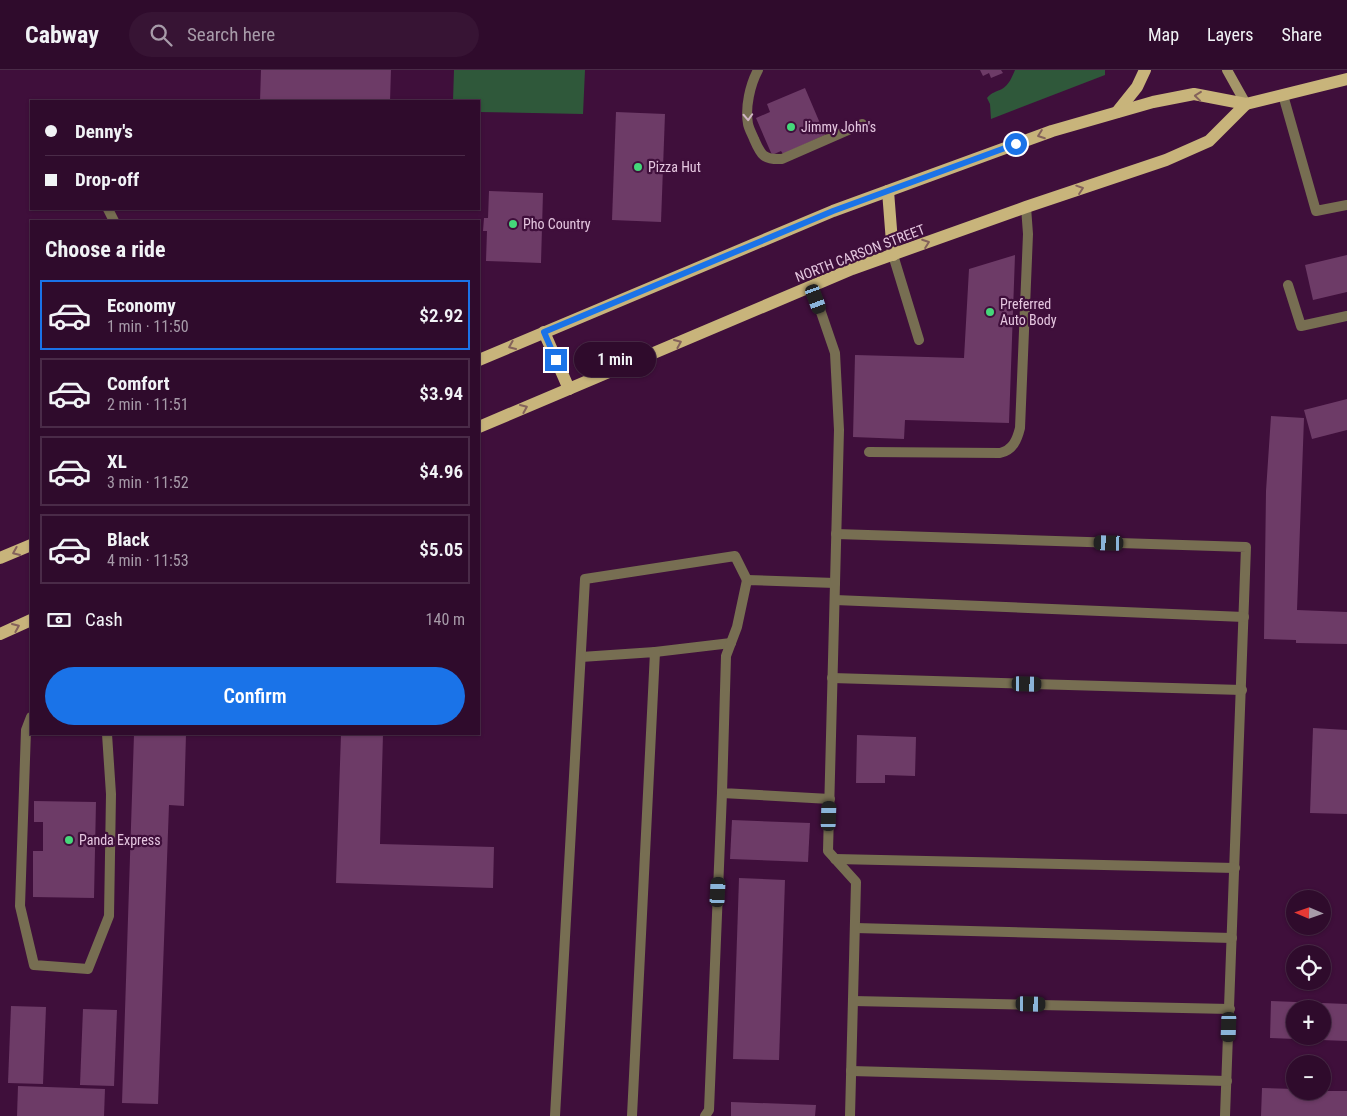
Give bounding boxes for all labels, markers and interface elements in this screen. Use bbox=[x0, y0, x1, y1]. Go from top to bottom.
search box bbox=[129, 12, 479, 57]
text: Cabway bbox=[25, 21, 99, 49]
icon: search bbox=[147, 21, 175, 49]
text: Search here bbox=[187, 23, 275, 46]
text: Map bbox=[1148, 24, 1179, 45]
text: Layers bbox=[1207, 24, 1254, 45]
text: Share bbox=[1282, 24, 1322, 45]
one-way arrow bbox=[1194, 91, 1202, 102]
one-way arrow bbox=[743, 113, 754, 121]
place label: Jimmy John's bbox=[801, 119, 876, 135]
text: Denny's bbox=[75, 120, 133, 143]
marker: Jimmy John's bbox=[785, 121, 797, 133]
one-way arrow bbox=[1038, 129, 1046, 139]
route start bbox=[1005, 133, 1027, 155]
place label: Pizza Hut bbox=[648, 159, 701, 175]
marker: Pizza Hut bbox=[632, 161, 644, 173]
text: Drop-off bbox=[75, 168, 139, 191]
one-way arrow bbox=[1075, 185, 1083, 195]
place label: Pho Country bbox=[523, 216, 591, 232]
marker: Pho Country bbox=[507, 218, 519, 230]
street label: NORTH CARSON STREET bbox=[793, 221, 927, 285]
text: Choose a ride bbox=[45, 237, 166, 262]
one-way arrow bbox=[921, 239, 930, 249]
car bbox=[803, 282, 828, 316]
icon: car bbox=[47, 293, 92, 338]
text: Economy bbox=[107, 294, 176, 317]
place label: Preferred Auto Body bbox=[1000, 296, 1057, 328]
text: $2.92 bbox=[419, 304, 463, 327]
marker: Preferred Auto Body bbox=[984, 306, 996, 318]
text: 1 min · 11:50 bbox=[107, 317, 189, 336]
one-way arrow bbox=[673, 338, 682, 349]
one-way arrow bbox=[508, 339, 517, 350]
callout: 1 min bbox=[574, 342, 656, 378]
route end bbox=[545, 349, 567, 371]
text: 1 min bbox=[597, 350, 633, 369]
icon: car bbox=[47, 371, 92, 416]
text: Comfort bbox=[107, 372, 170, 395]
text: $3.94 bbox=[419, 382, 463, 405]
text: 2 min · 11:51 bbox=[107, 395, 189, 414]
one-way arrow bbox=[519, 403, 528, 414]
icon: car bbox=[47, 449, 92, 494]
text: XL bbox=[107, 450, 127, 473]
text: $4.96 bbox=[419, 460, 463, 483]
text: 3 min · 11:52 bbox=[107, 473, 189, 492]
icon: car bbox=[47, 527, 92, 572]
text: Black bbox=[107, 528, 149, 551]
car bbox=[1093, 535, 1124, 551]
text: $5.05 bbox=[419, 538, 463, 561]
one-way arrow bbox=[12, 545, 21, 556]
text: 4 min · 11:53 bbox=[107, 551, 189, 570]
icon: cash bbox=[45, 606, 73, 634]
text: Cash bbox=[85, 608, 123, 631]
text: 140 m bbox=[426, 610, 465, 629]
one-way arrow bbox=[11, 623, 20, 634]
button: Confirm bbox=[45, 667, 465, 725]
car bbox=[1011, 676, 1042, 692]
car bbox=[820, 801, 837, 831]
place label: Panda Express bbox=[79, 832, 161, 848]
marker: Panda Express bbox=[63, 834, 75, 846]
car bbox=[709, 877, 726, 907]
north arrow bbox=[1286, 890, 1331, 935]
map controls bbox=[1286, 890, 1331, 1100]
button: locate bbox=[1286, 945, 1331, 990]
car bbox=[1015, 996, 1046, 1012]
button: + bbox=[1286, 1000, 1331, 1045]
car bbox=[1220, 1012, 1237, 1042]
button: − bbox=[1286, 1055, 1331, 1100]

